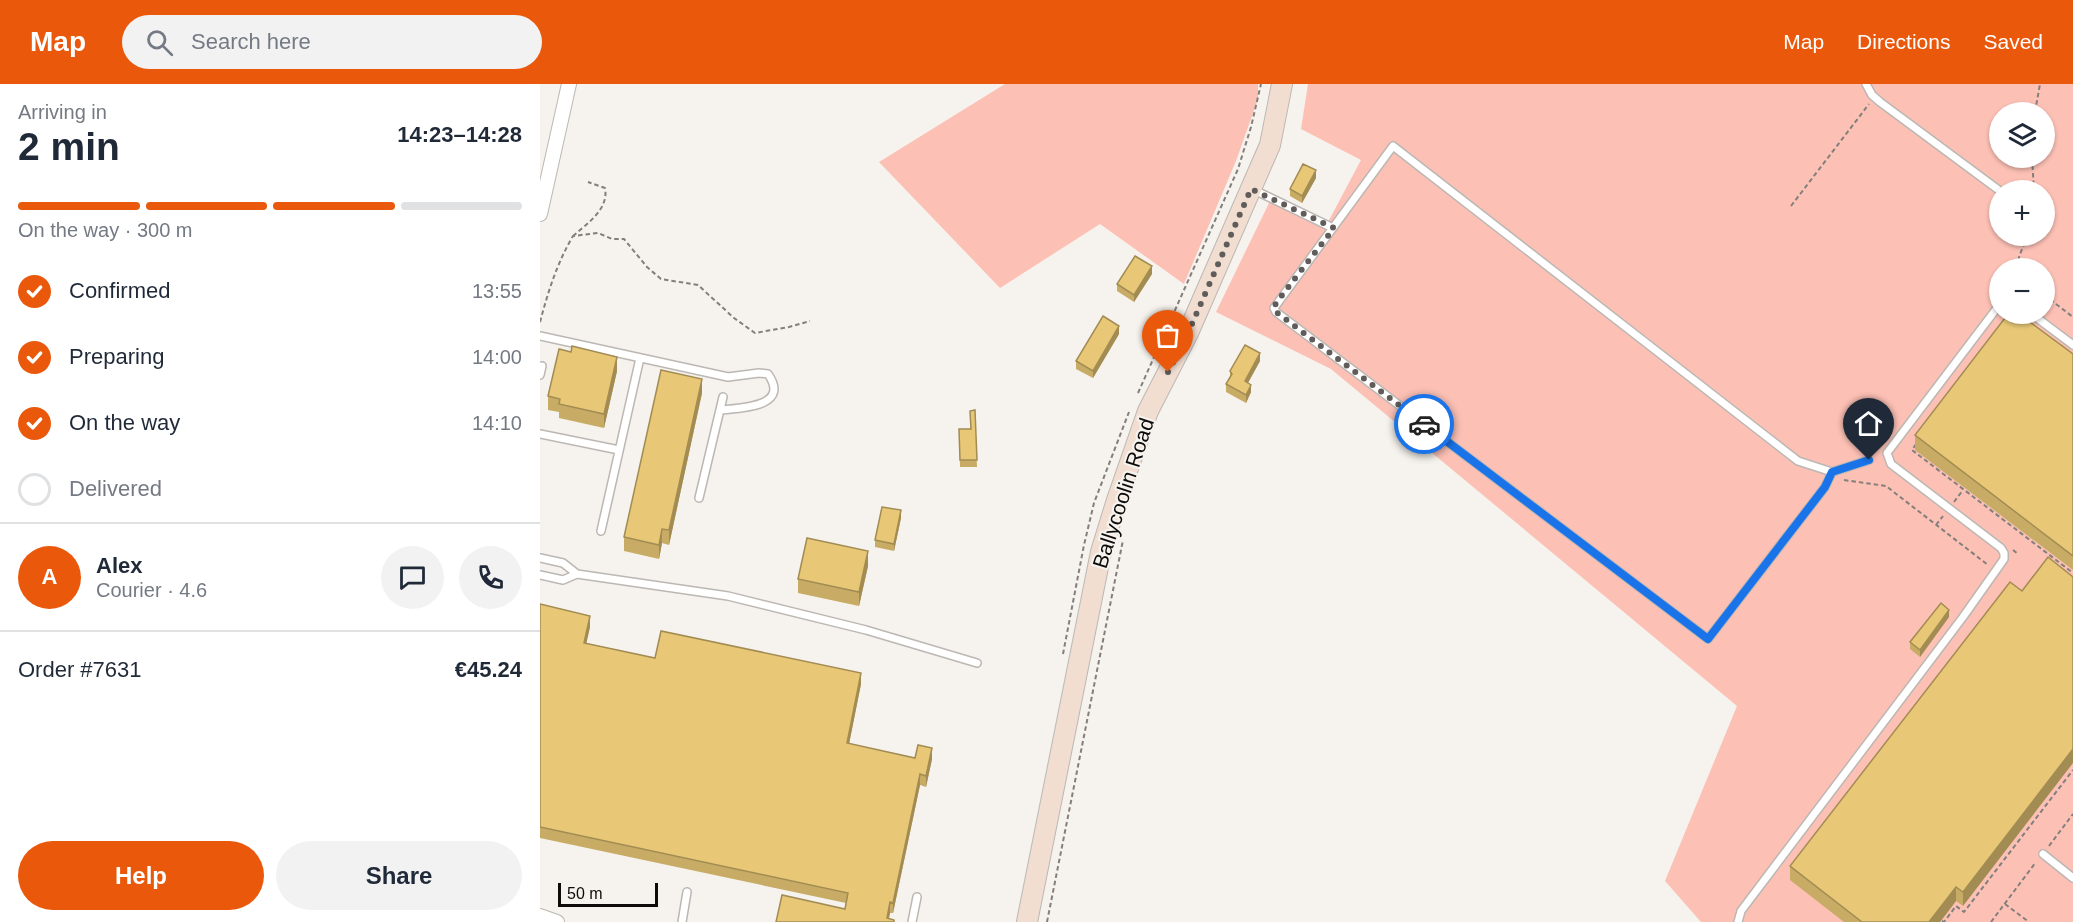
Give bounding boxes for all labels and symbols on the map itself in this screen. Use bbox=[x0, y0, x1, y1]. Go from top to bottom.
pin bbox=[1142, 310, 1193, 372]
courier bbox=[1394, 394, 1454, 454]
pin bbox=[1843, 398, 1894, 460]
street label: Ballycoolin Road bbox=[1088, 415, 1158, 571]
scale bar bbox=[558, 880, 658, 908]

